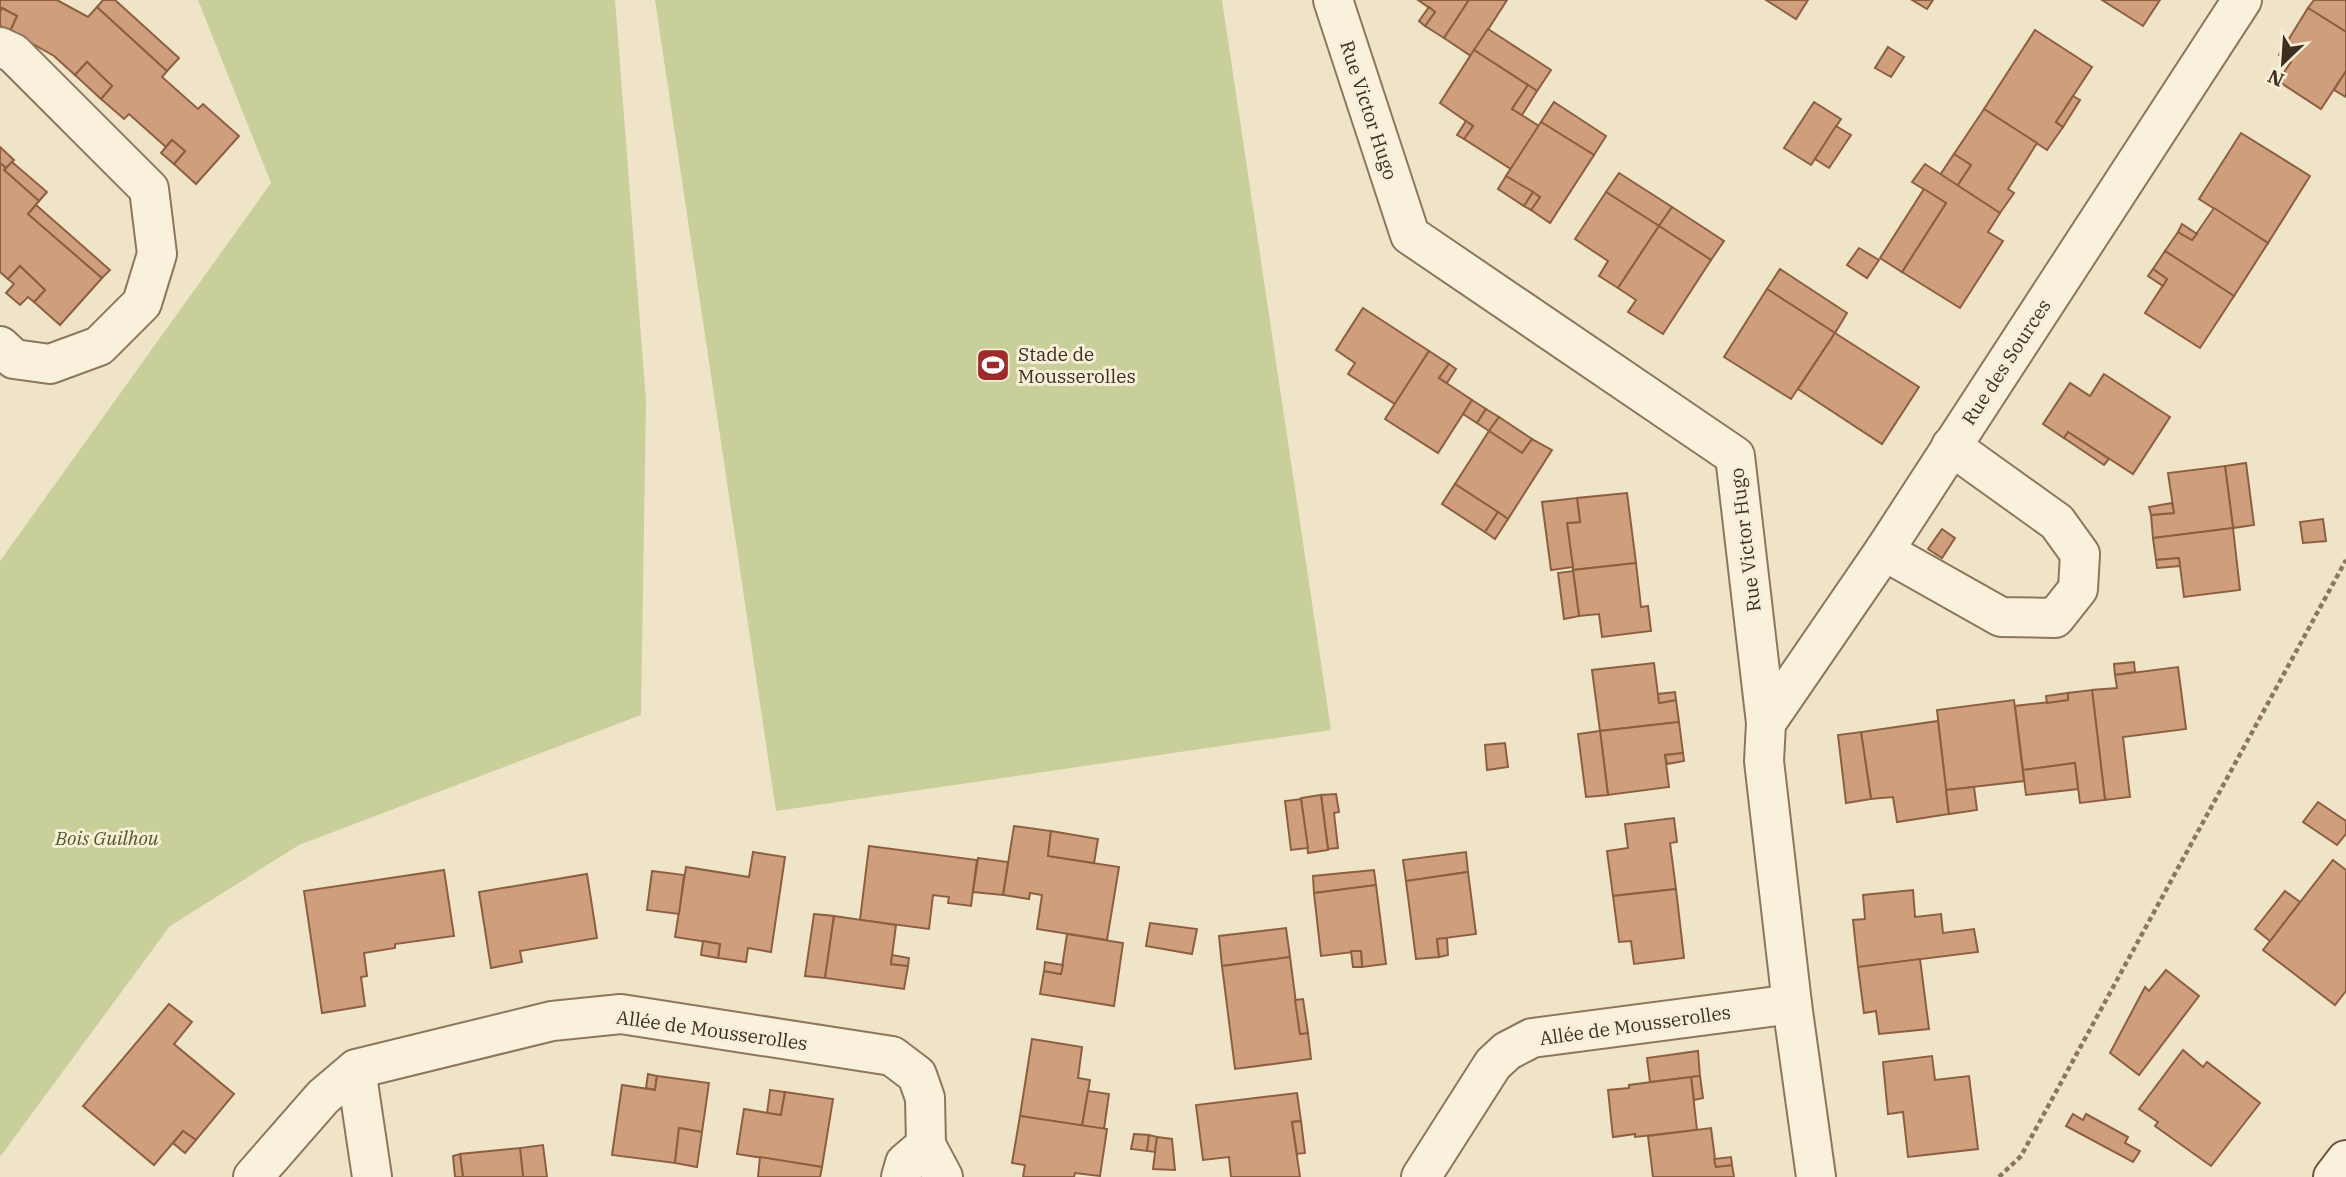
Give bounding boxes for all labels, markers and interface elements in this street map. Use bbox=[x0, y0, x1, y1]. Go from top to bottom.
north arrow bbox=[2248, 28, 2318, 98]
street label: Rue Victor Hugo bbox=[1335, 37, 1403, 183]
text: N bbox=[2264, 64, 2288, 92]
street label: Rue des Sources bbox=[1956, 294, 2056, 430]
place label: Stade de Mousserolles bbox=[1018, 342, 1136, 388]
sports icon: Stade de Mousserolles bbox=[974, 346, 1012, 384]
street label: Rue Victor Hugo bbox=[1724, 467, 1766, 613]
park label: Bois Guilhou bbox=[54, 826, 159, 850]
street label: Allée de Mousserolles bbox=[1538, 1000, 1732, 1050]
street label: Allée de Mousserolles bbox=[615, 1005, 809, 1055]

